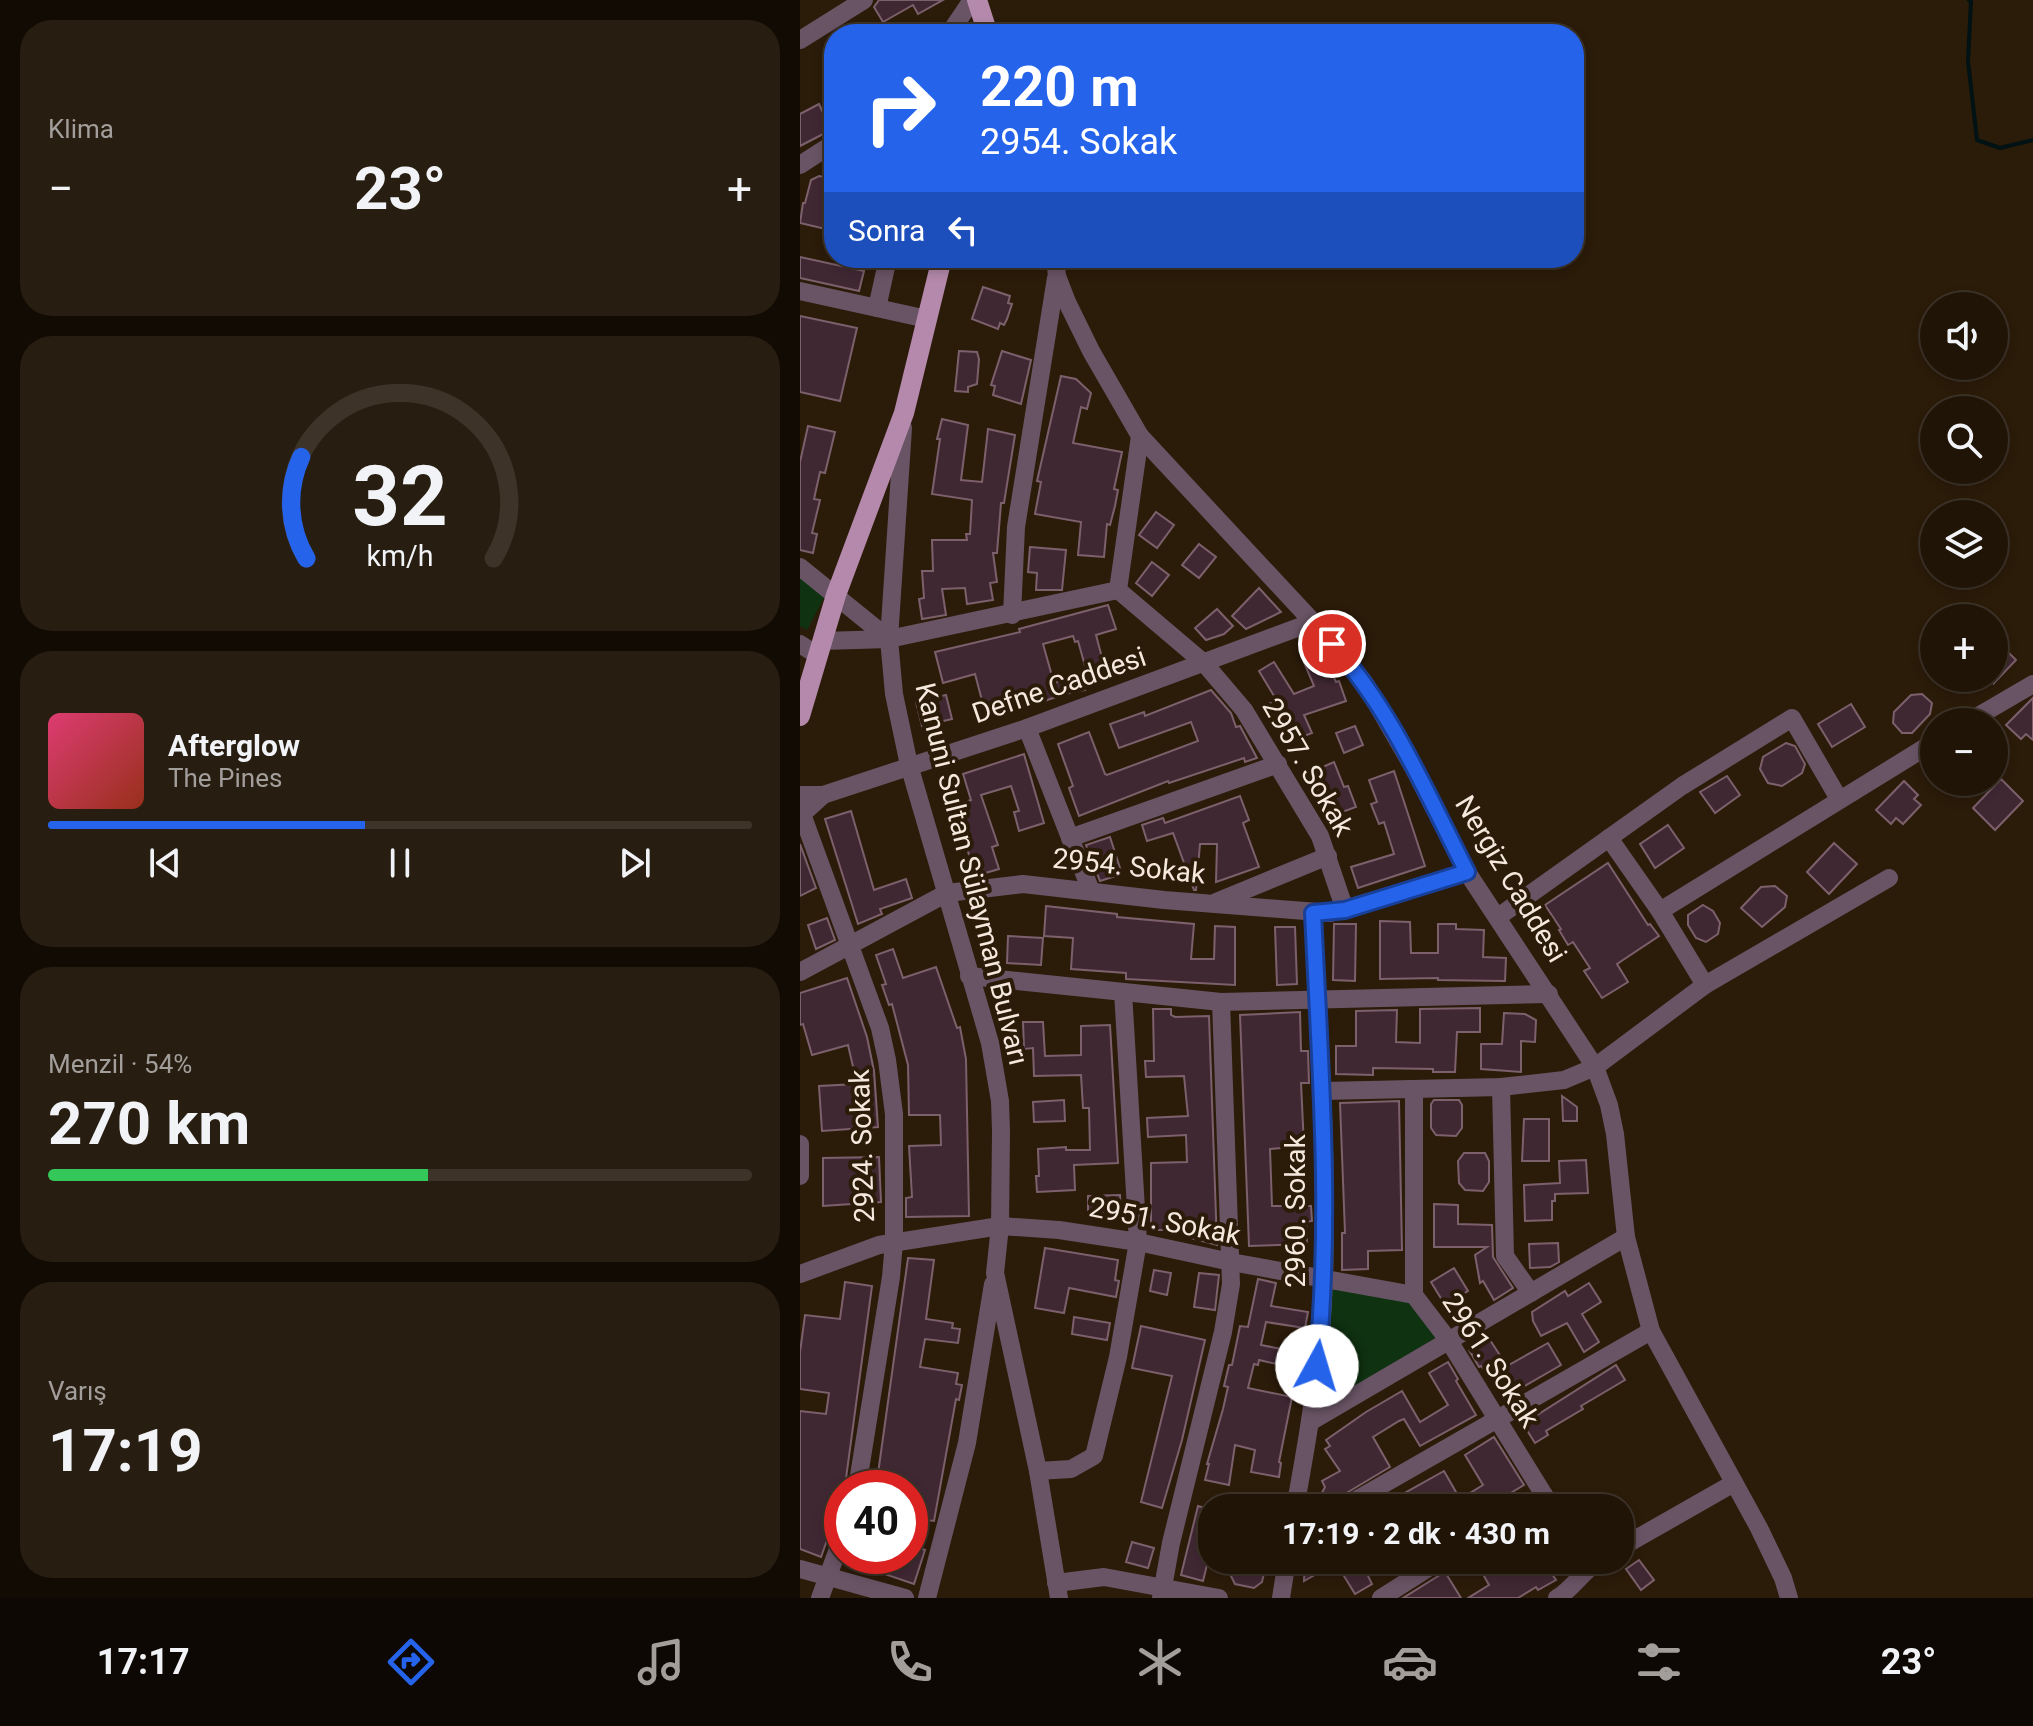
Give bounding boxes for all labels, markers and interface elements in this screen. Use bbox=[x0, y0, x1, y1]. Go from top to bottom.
text: 220 m bbox=[980, 54, 1139, 120]
icon: right bbox=[848, 56, 952, 160]
text: Klima bbox=[48, 114, 114, 144]
text: 2954. Sokak bbox=[980, 121, 1177, 163]
text: 23° bbox=[354, 153, 446, 224]
text: − bbox=[48, 163, 73, 215]
text: + bbox=[727, 163, 752, 215]
icon: left bbox=[941, 208, 985, 252]
text: Sonra bbox=[848, 213, 925, 248]
map controls bbox=[1920, 292, 2008, 796]
button: sound bbox=[1920, 292, 2008, 380]
button: search bbox=[1920, 396, 2008, 484]
text: 32 bbox=[352, 448, 448, 545]
button: layers bbox=[1920, 500, 2008, 588]
text: km/h bbox=[366, 540, 434, 574]
button: + bbox=[1920, 604, 2008, 692]
pin bbox=[1298, 610, 1366, 678]
icon: arrive bbox=[1310, 622, 1354, 666]
street label: Defne Caddesi bbox=[968, 640, 1150, 730]
street label: Kanuni Sultan Sülayman Bulvarı bbox=[908, 680, 1036, 1068]
street label: 2957. Sokak bbox=[1255, 692, 1361, 842]
button: − bbox=[1920, 708, 2008, 796]
text: Afterglow bbox=[168, 728, 300, 763]
text: The Pines bbox=[168, 763, 282, 793]
street label: Nergiz Caddesi bbox=[1448, 790, 1574, 968]
icon: previous bbox=[143, 841, 187, 885]
icon: pause bbox=[378, 841, 422, 885]
icon: next bbox=[613, 841, 657, 885]
street label: 2954. Sokak bbox=[1051, 842, 1208, 891]
text: Menzil · 54% bbox=[48, 1049, 192, 1079]
street label: 2924. Sokak bbox=[843, 1068, 881, 1223]
text: 270 km bbox=[48, 1088, 250, 1159]
street label: 2960. Sokak bbox=[1279, 1133, 1312, 1288]
street label: 2951. Sokak bbox=[1087, 1190, 1244, 1252]
street label: 2961. Sokak bbox=[1435, 1287, 1547, 1434]
position arrow bbox=[1275, 1324, 1359, 1408]
text: Varış bbox=[48, 1376, 107, 1406]
text: 17:19 bbox=[48, 1415, 203, 1486]
speed limit sign: 40 bbox=[824, 1470, 928, 1574]
text: 17:19 · 2 dk · 430 m bbox=[1282, 1516, 1550, 1551]
icon: directions bbox=[383, 1634, 439, 1690]
icon: music bbox=[633, 1634, 689, 1690]
icon: phone bbox=[882, 1634, 938, 1690]
icon: climate bbox=[1132, 1634, 1188, 1690]
icon: car bbox=[1382, 1634, 1438, 1690]
icon: filters bbox=[1631, 1634, 1687, 1690]
text: 17:17 bbox=[97, 1641, 190, 1683]
text: 23° bbox=[1881, 1641, 1936, 1683]

